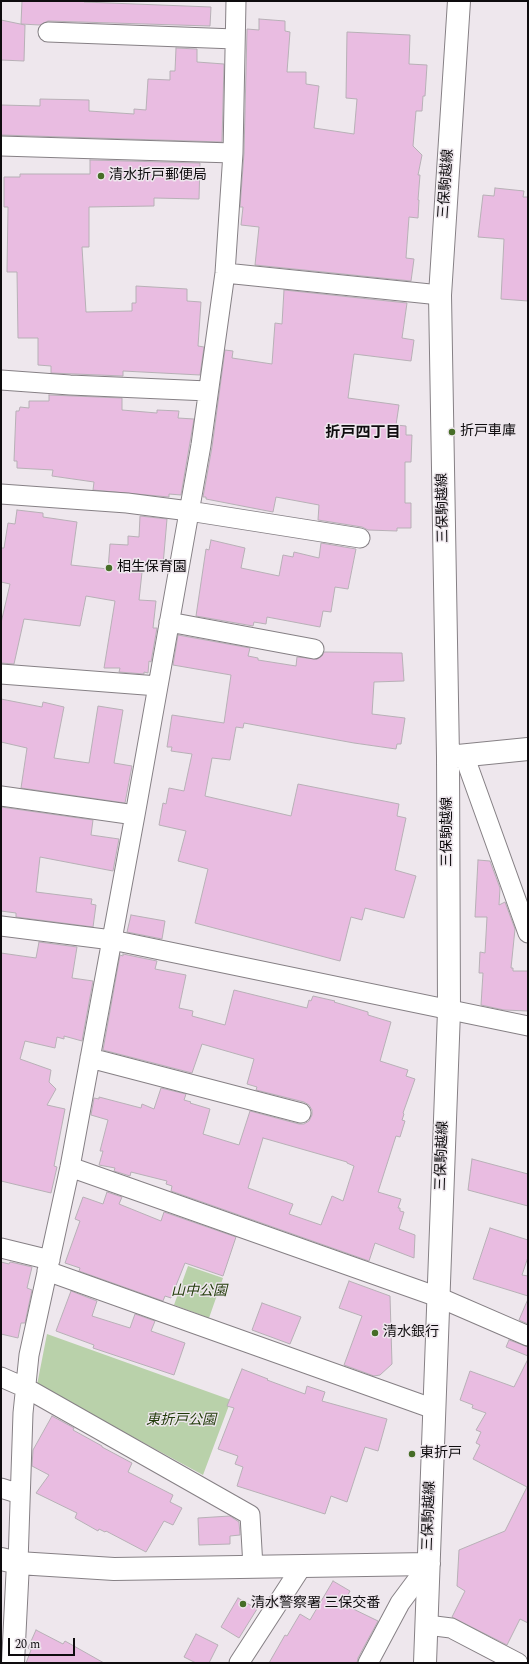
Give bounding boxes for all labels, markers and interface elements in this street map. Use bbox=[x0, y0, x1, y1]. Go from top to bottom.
street label: 三保駒越線 bbox=[436, 148, 458, 220]
place label: 清水折戸郵便局 bbox=[109, 168, 207, 184]
marker: 清水折戸郵便局 bbox=[96, 171, 106, 181]
place label: 折戸車庫 bbox=[460, 424, 516, 440]
district label: 折戸四丁目 bbox=[326, 425, 400, 443]
marker: 折戸車庫 bbox=[447, 427, 457, 437]
street label: 三保駒越線 bbox=[435, 473, 453, 543]
place label: 相生保育園 bbox=[117, 560, 187, 576]
marker: 相生保育園 bbox=[104, 563, 114, 573]
street label: 三保駒越線 bbox=[440, 797, 456, 867]
street label: 三保駒越線 bbox=[433, 1121, 453, 1191]
park label: 山中公園 bbox=[171, 1284, 227, 1300]
place label: 清水銀行 bbox=[383, 1325, 439, 1341]
marker: 清水銀行 bbox=[370, 1328, 380, 1338]
park label: 東折戸公園 bbox=[146, 1413, 216, 1429]
place label: 東折戸 bbox=[420, 1446, 462, 1462]
marker: 東折戸 bbox=[407, 1449, 417, 1459]
street label: 三保駒越線 bbox=[420, 1481, 440, 1551]
place label: 清水警察署 三保交番 bbox=[251, 1596, 380, 1612]
marker: 清水警察署 三保交番 bbox=[238, 1599, 248, 1609]
scale bar bbox=[10, 1630, 77, 1656]
text: 20 m bbox=[15, 1635, 40, 1654]

